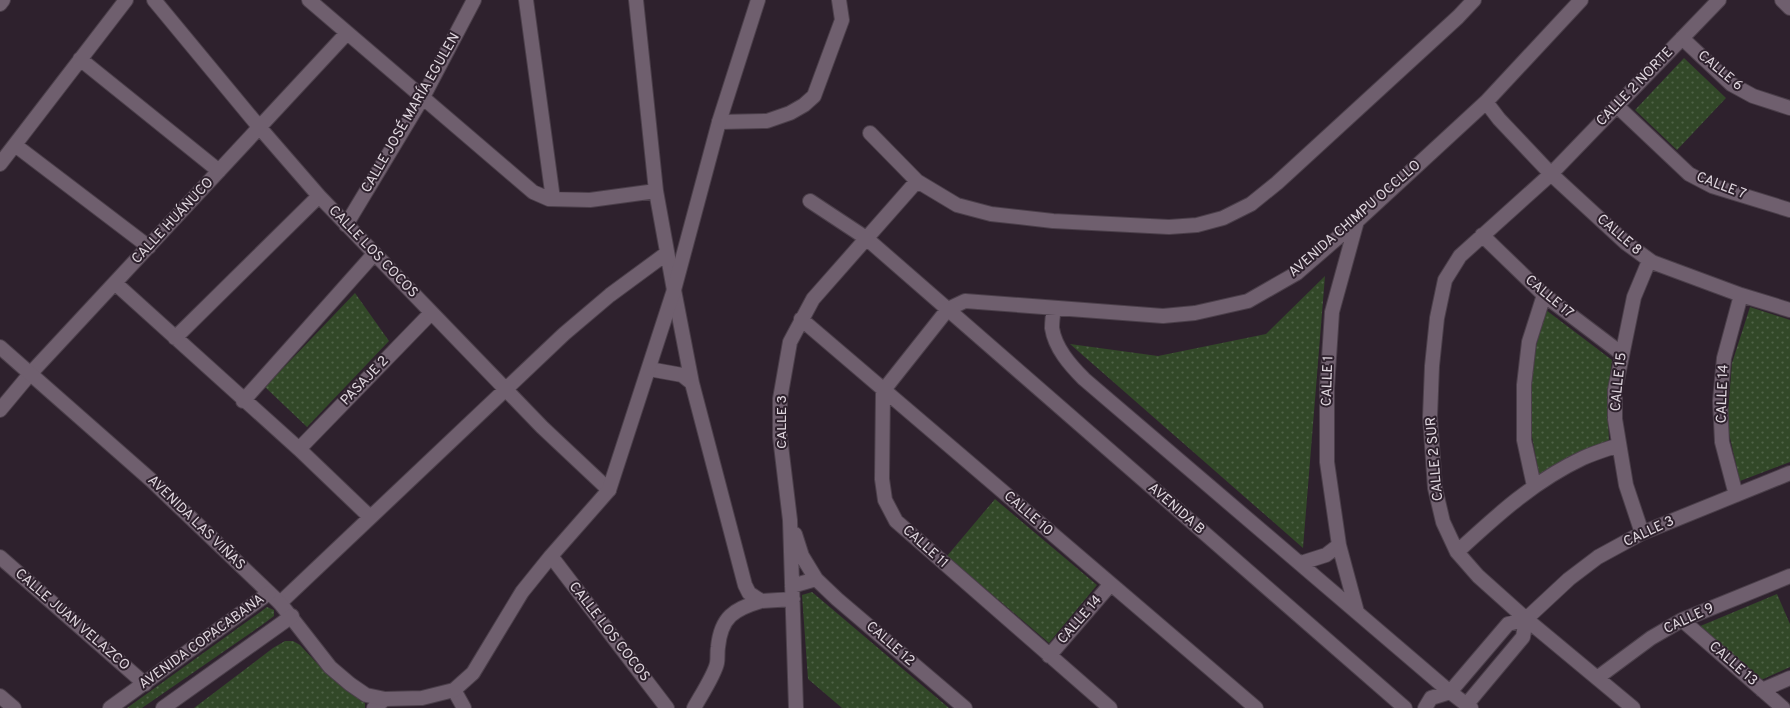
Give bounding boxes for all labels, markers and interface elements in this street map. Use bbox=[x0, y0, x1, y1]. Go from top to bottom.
street label: CALLE JOSÉ MARÍA EGULEN bbox=[357, 29, 464, 196]
street label: CALLE 2 NORTE bbox=[1593, 44, 1677, 130]
street label: CALLE 6 bbox=[1694, 47, 1746, 95]
street label: AVENIDA CHIMPU OCCLLO bbox=[1285, 157, 1425, 281]
street label: CALLE 7 bbox=[1694, 169, 1748, 203]
street label: CALLE HUÁNUCO bbox=[128, 174, 217, 268]
street label: CALLE LOS COCOS bbox=[325, 202, 421, 302]
street label: CALLE 8 bbox=[1593, 211, 1645, 259]
street label: CALLE 17 bbox=[1521, 272, 1577, 322]
street label: CALLE 15 bbox=[1607, 352, 1631, 412]
street label: PASAJE 2 bbox=[337, 353, 393, 409]
street label: CALLE 1 bbox=[1319, 355, 1337, 407]
street label: CALLE 14 bbox=[1713, 364, 1733, 424]
street label: CALLE 3 bbox=[774, 395, 791, 449]
street label: CALLE 2 SUR bbox=[1423, 416, 1447, 502]
street label: AVENIDA LAS VIÑAS bbox=[144, 472, 248, 574]
street label: AVENIDA B bbox=[1144, 480, 1208, 538]
street label: CALLE 10 bbox=[1000, 488, 1056, 540]
street label: CALLE 3 bbox=[1621, 513, 1677, 551]
street label: CALLE 11 bbox=[899, 522, 951, 572]
street label: CALLE JUAN VELAZCO bbox=[11, 566, 133, 674]
street label: CALLE LOS COCOS bbox=[565, 579, 653, 685]
street label: AVENIDA COPACABANA bbox=[136, 591, 268, 693]
street label: CALLE 14 bbox=[1054, 592, 1106, 648]
street label: CALLE 9 bbox=[1661, 600, 1717, 638]
street label: CALLE 12 bbox=[862, 618, 918, 670]
street label: CALLE 13 bbox=[1705, 638, 1761, 690]

